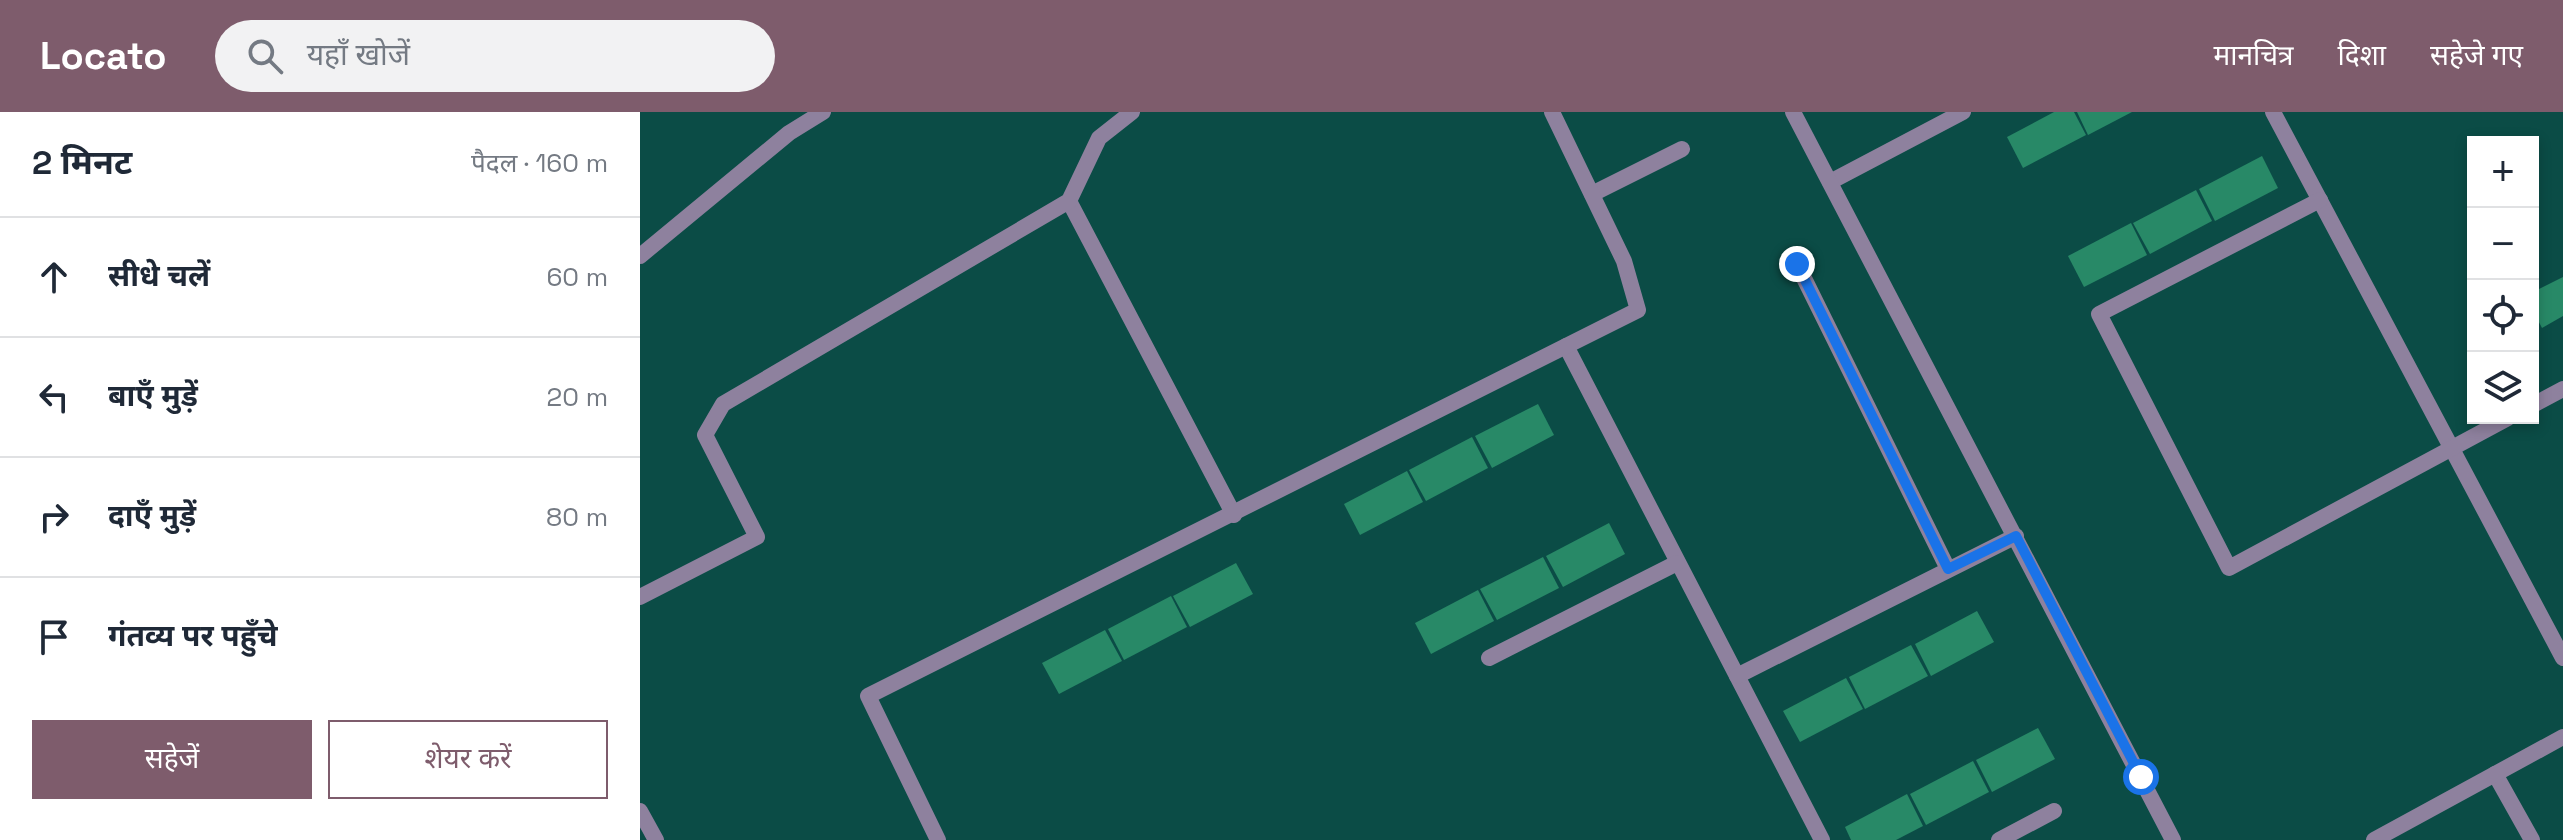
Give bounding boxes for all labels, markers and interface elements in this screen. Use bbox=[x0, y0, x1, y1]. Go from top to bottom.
search box bbox=[215, 20, 775, 92]
text: Locato bbox=[40, 32, 167, 80]
icon: search bbox=[243, 34, 287, 78]
text: यहाँ खोजें bbox=[307, 35, 410, 74]
text: मानचित्र bbox=[2214, 37, 2294, 73]
text: दिशा bbox=[2338, 37, 2386, 73]
text: सहेजे गए bbox=[2430, 37, 2523, 73]
map controls bbox=[2467, 136, 2539, 424]
button: + bbox=[2467, 136, 2539, 208]
text: 2 मिनट bbox=[32, 141, 132, 184]
text: पैदल · 160 m bbox=[471, 146, 608, 180]
button: − bbox=[2467, 208, 2539, 280]
route end bbox=[1779, 246, 1815, 282]
icon: ahead bbox=[32, 255, 76, 299]
text: सीधे चलें bbox=[108, 256, 210, 295]
text: 60 m bbox=[546, 260, 608, 294]
button: locate bbox=[2467, 280, 2539, 352]
button: layers bbox=[2467, 352, 2539, 424]
icon: left bbox=[32, 375, 76, 419]
text: बाएँ मुड़ें bbox=[108, 376, 198, 415]
text: 20 m bbox=[547, 380, 608, 414]
icon: right bbox=[32, 495, 76, 539]
text: दाएँ मुड़ें bbox=[108, 496, 196, 535]
text: 80 m bbox=[546, 500, 608, 534]
icon: arrive bbox=[32, 615, 76, 659]
text: गंतव्य पर पहुँचे bbox=[108, 616, 277, 655]
button: सहेजें bbox=[32, 720, 312, 799]
button: शेयर करें bbox=[328, 720, 608, 799]
route start bbox=[2123, 759, 2159, 795]

